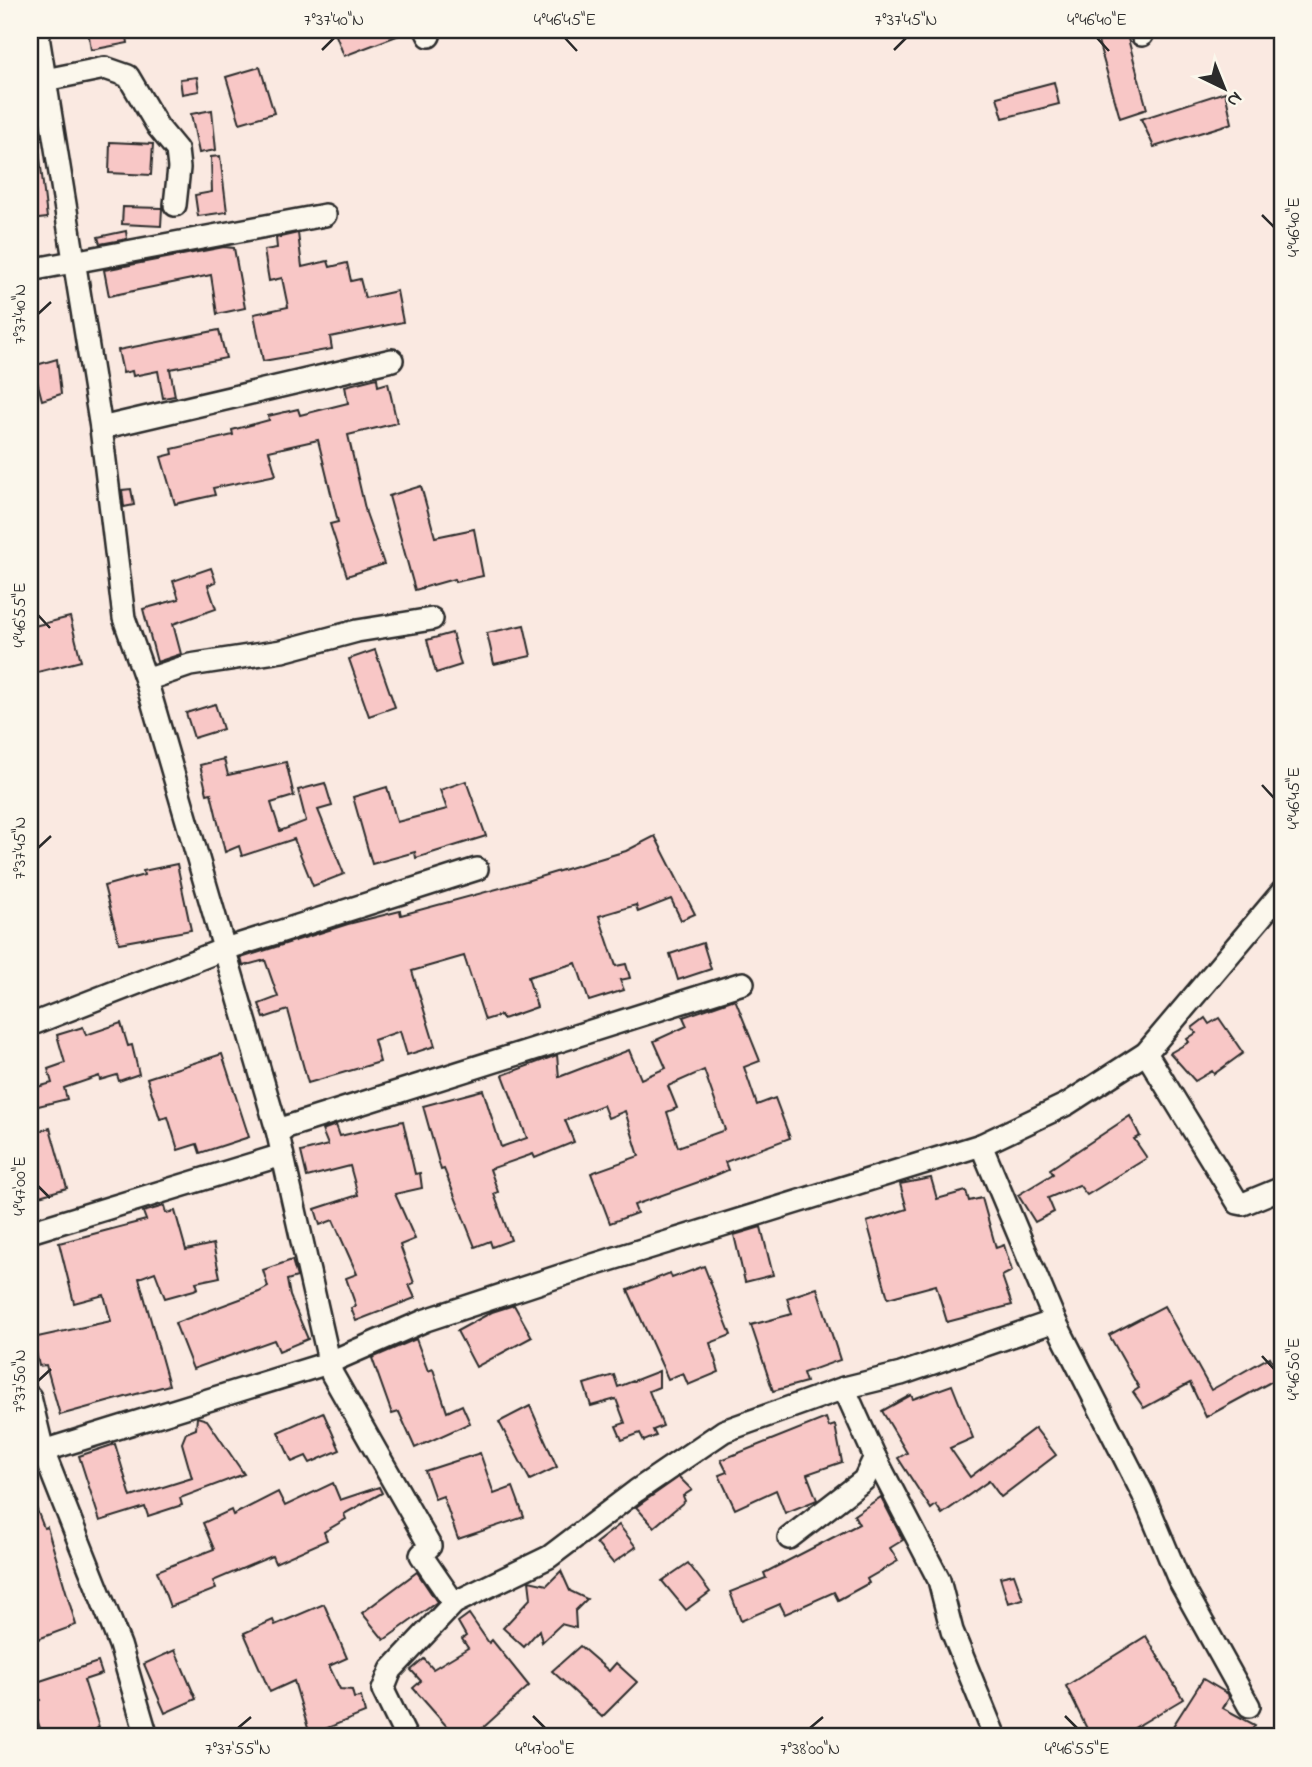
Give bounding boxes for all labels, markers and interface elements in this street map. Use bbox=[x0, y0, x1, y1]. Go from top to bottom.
text: 7°37'40"N bbox=[304, 8, 364, 34]
text: 4°46'45"E bbox=[534, 8, 596, 34]
text: 7°37'45"N bbox=[874, 8, 938, 34]
text: 4°46'40"E bbox=[1067, 8, 1127, 34]
north arrow bbox=[1190, 52, 1260, 122]
text: N bbox=[1220, 84, 1248, 113]
text: 4°46'40"E bbox=[1282, 197, 1308, 257]
text: 7°37'40"N bbox=[8, 284, 34, 344]
text: 4°46'55"E bbox=[8, 582, 34, 648]
text: 4°46'45"E bbox=[1282, 767, 1308, 829]
text: 7°37'45"N bbox=[8, 816, 34, 880]
text: 4°47'00"E bbox=[8, 1156, 34, 1216]
text: 4°46'50"E bbox=[1282, 1338, 1308, 1400]
text: 7°37'50"N bbox=[8, 1349, 34, 1413]
text: 7°37'55"N bbox=[205, 1737, 271, 1763]
text: 4°47'00"E bbox=[515, 1737, 575, 1763]
text: 7°38'00"N bbox=[780, 1737, 840, 1763]
text: 4°46'55"E bbox=[1044, 1737, 1110, 1763]

